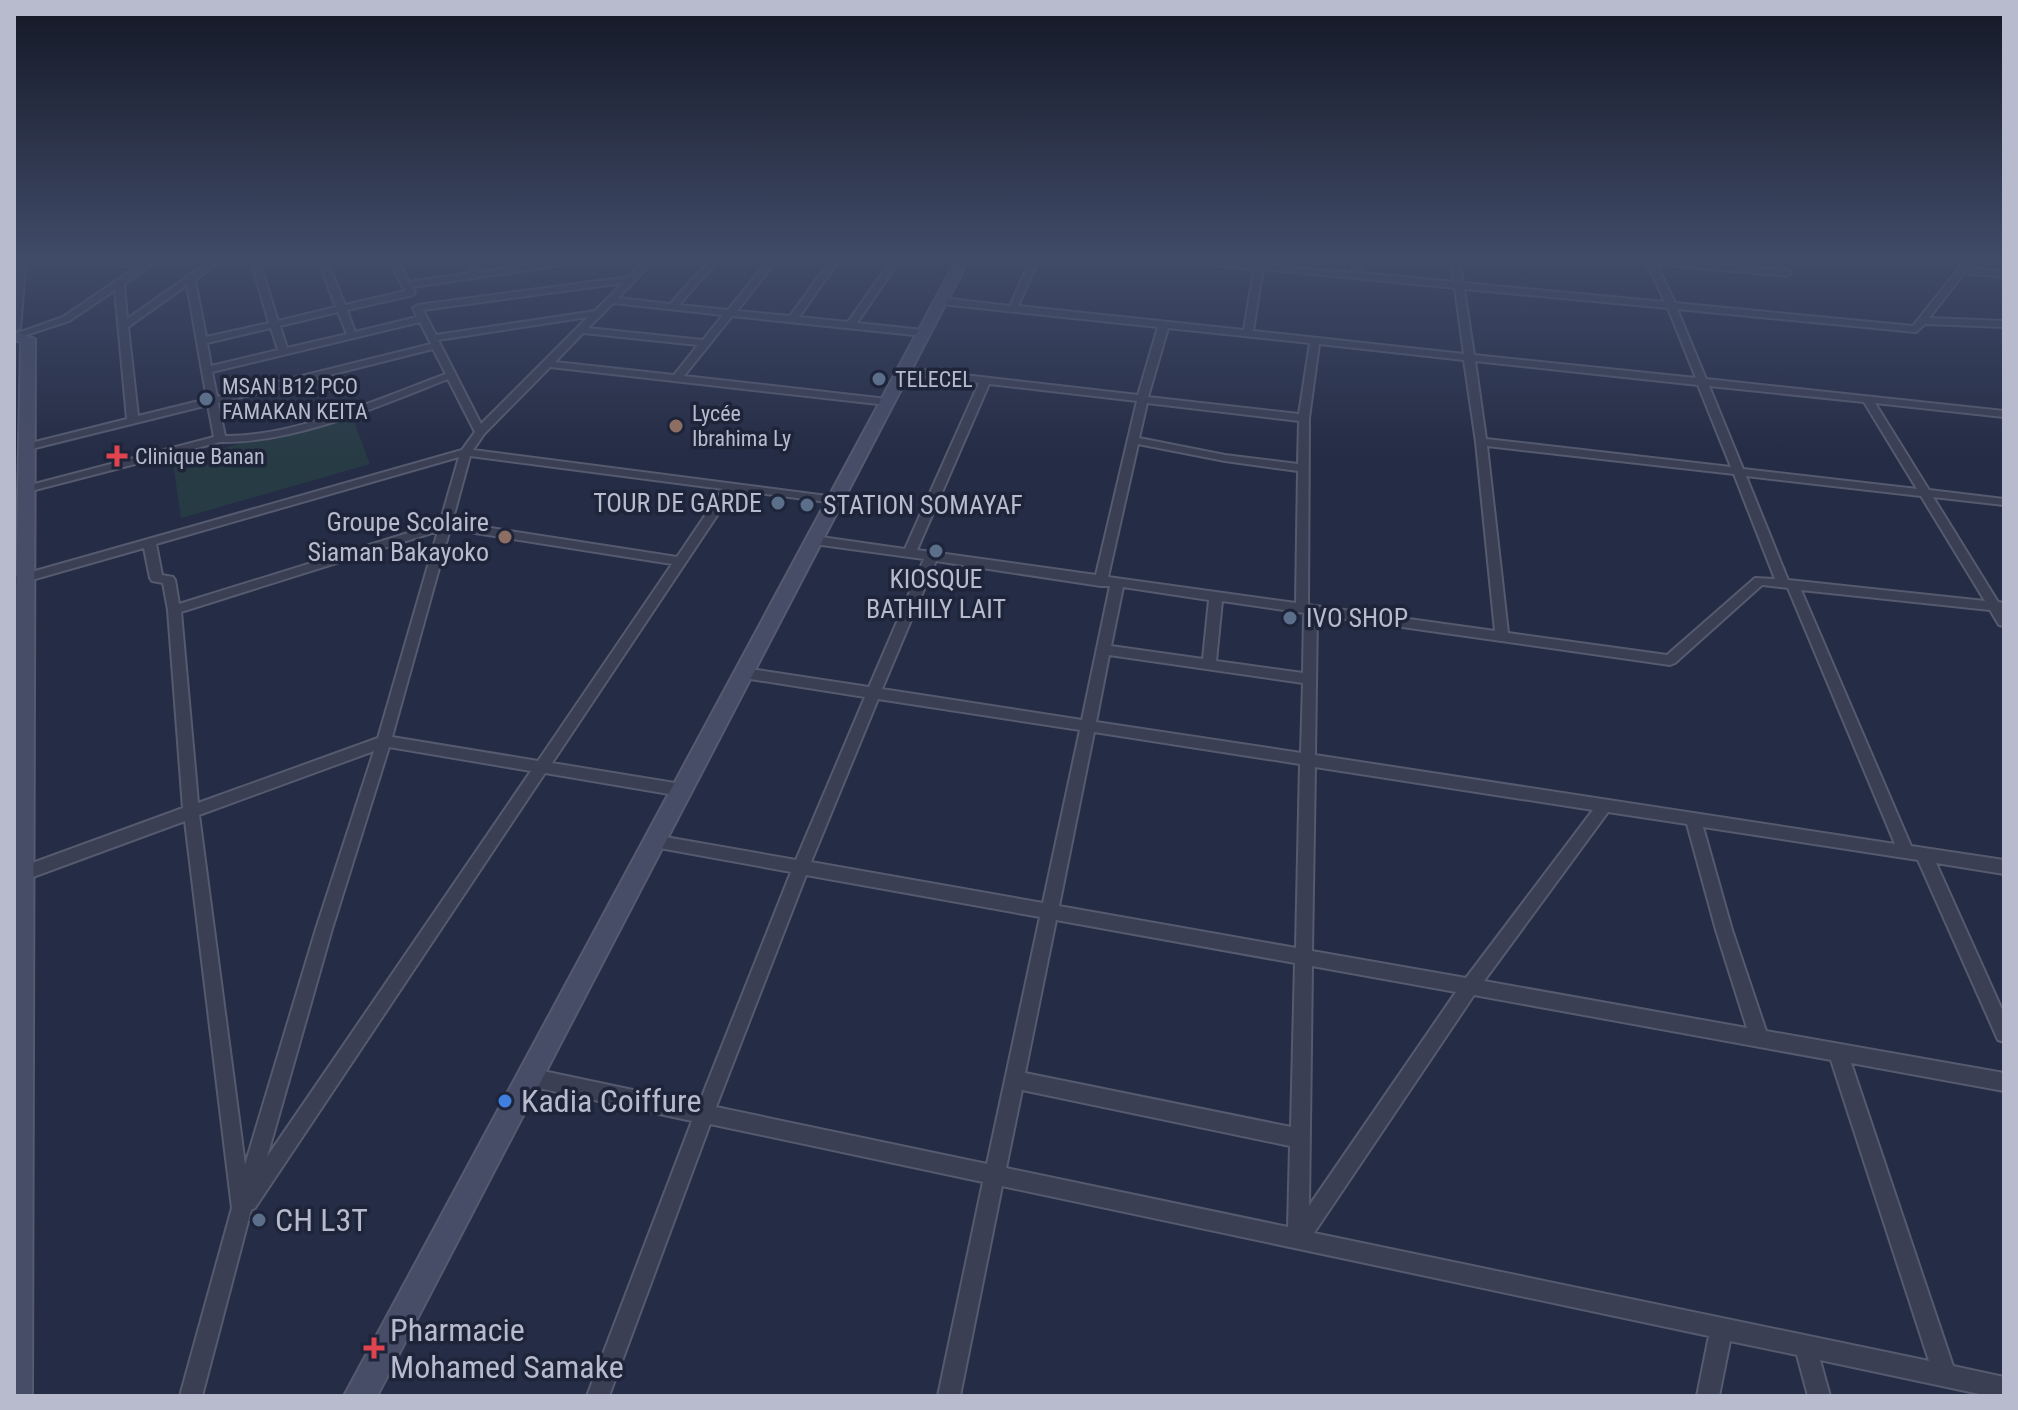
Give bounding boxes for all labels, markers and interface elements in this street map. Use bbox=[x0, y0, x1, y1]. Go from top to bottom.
place label: TELECEL bbox=[895, 367, 973, 392]
marker: TELECEL bbox=[870, 370, 888, 388]
place label: MSAN B12 PCO FAMAKAN KEITA bbox=[222, 374, 368, 424]
marker: MSAN B12 PCO FAMAKAN KEITA bbox=[197, 390, 215, 408]
place label: Lycée Ibrahima Ly bbox=[692, 401, 791, 451]
marker: Lycée Ibrahima Ly bbox=[667, 417, 685, 435]
place label: Clinique Banan bbox=[135, 444, 265, 469]
marker: Clinique Banan bbox=[106, 445, 128, 467]
place label: TOUR DE GARDE bbox=[593, 488, 762, 518]
place label: STATION SOMAYAF bbox=[823, 490, 1023, 520]
marker: TOUR DE GARDE bbox=[769, 494, 787, 512]
marker: STATION SOMAYAF bbox=[798, 496, 816, 514]
place label: Groupe Scolaire Siaman Bakayoko bbox=[307, 507, 489, 567]
marker: Groupe Scolaire Siaman Bakayoko bbox=[496, 528, 514, 546]
marker: KIOSQUE BATHILY LAIT bbox=[927, 542, 945, 560]
place label: KIOSQUE BATHILY LAIT bbox=[866, 564, 1006, 624]
place label: IVO SHOP bbox=[1306, 603, 1408, 633]
marker: IVO SHOP bbox=[1281, 609, 1299, 627]
place label: Kadia Coiffure bbox=[521, 1082, 701, 1120]
marker: Kadia Coiffure bbox=[496, 1092, 514, 1110]
place label: CH L3T bbox=[275, 1201, 368, 1239]
marker: CH L3T bbox=[250, 1211, 268, 1229]
place label: Pharmacie Mohamed Samake bbox=[390, 1311, 624, 1386]
marker: Pharmacie Mohamed Samake bbox=[365, 1339, 383, 1357]

